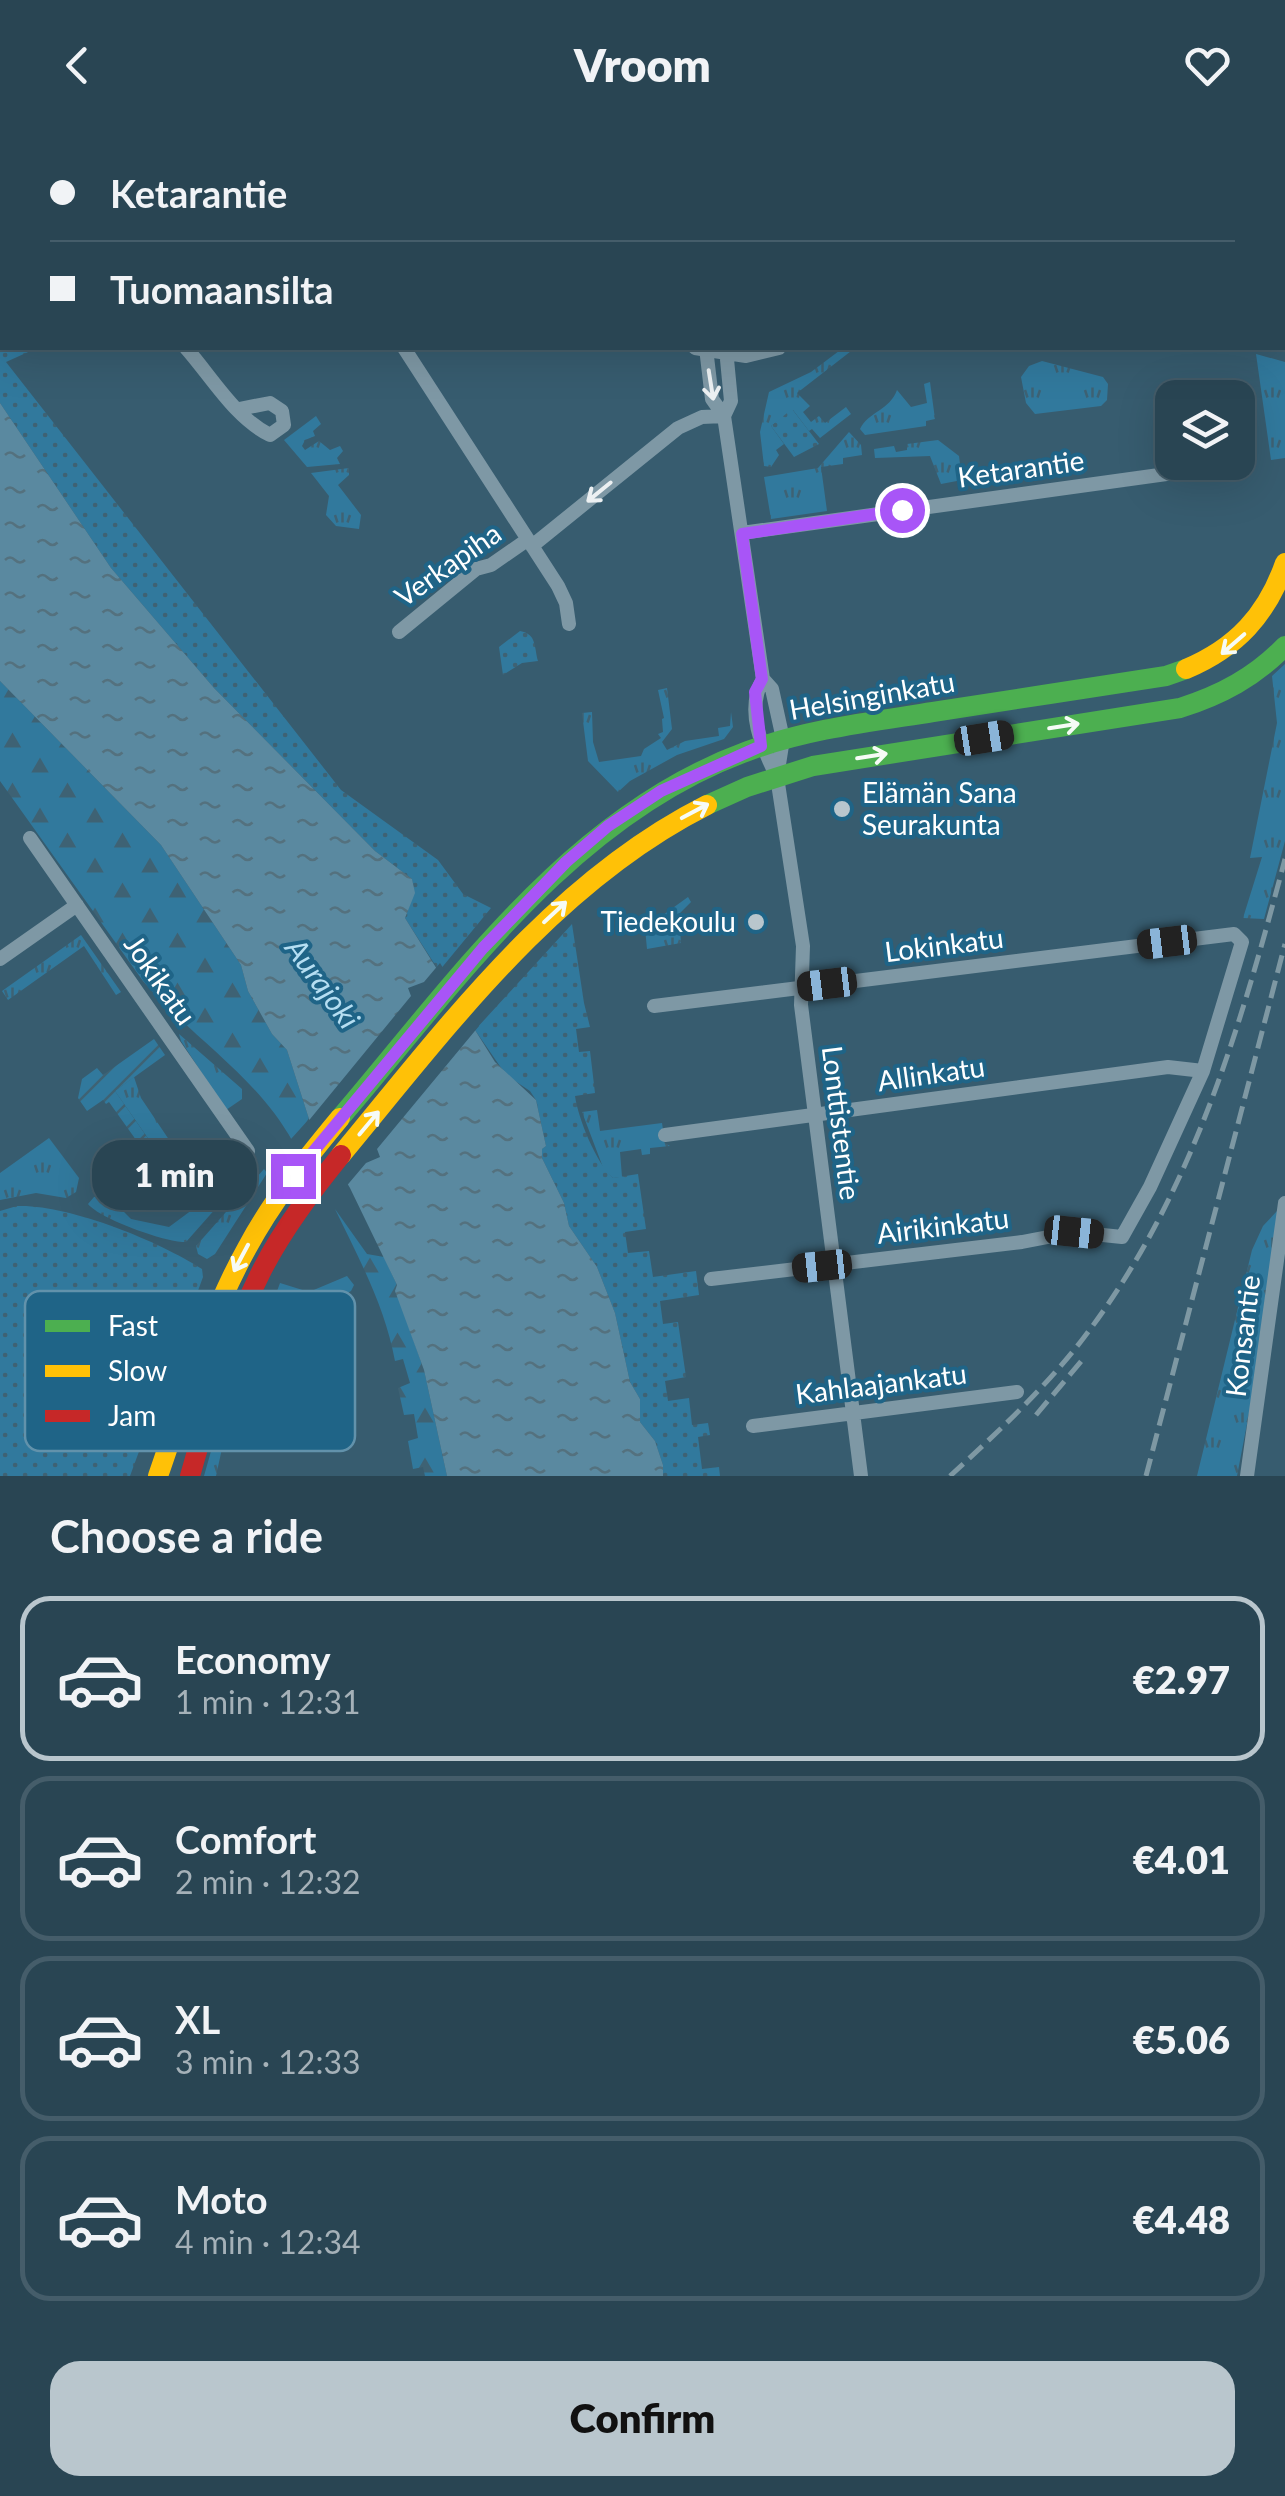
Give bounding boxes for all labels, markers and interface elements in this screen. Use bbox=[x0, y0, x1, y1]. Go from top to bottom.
icon: back bbox=[50, 38, 105, 93]
text: Vroom bbox=[574, 38, 711, 92]
icon: heart bbox=[1180, 38, 1235, 93]
text: Ketarantie bbox=[110, 170, 287, 216]
text: Tuomaansilta bbox=[110, 266, 334, 312]
one-way arrow bbox=[702, 368, 721, 401]
map controls bbox=[1155, 380, 1255, 480]
button: layers bbox=[1155, 380, 1255, 480]
street label: Ketarantie bbox=[955, 442, 1086, 494]
one-way arrow bbox=[587, 481, 613, 503]
route start bbox=[880, 488, 925, 533]
street label: Verkapiha bbox=[388, 515, 507, 613]
one-way arrow bbox=[1221, 632, 1247, 654]
street label: Helsinginkatu bbox=[786, 664, 957, 726]
one-way arrow bbox=[1047, 716, 1079, 734]
car bbox=[952, 718, 1016, 758]
one-way arrow bbox=[855, 747, 888, 765]
place label: Elämän Sana Seurakunta bbox=[862, 775, 1017, 841]
marker: Elämän Sana Seurakunta bbox=[831, 798, 853, 820]
one-way arrow bbox=[680, 801, 710, 820]
one-way arrow bbox=[542, 901, 567, 924]
place label: Tiedekoulu bbox=[600, 904, 736, 938]
marker: Tiedekoulu bbox=[745, 911, 767, 933]
street label: Lokinkatu bbox=[883, 920, 1005, 968]
car bbox=[1135, 923, 1199, 961]
street label: Jokikatu bbox=[118, 928, 204, 1031]
water label: Aurajoki bbox=[278, 930, 368, 1035]
car bbox=[795, 965, 859, 1003]
street label: Lonttistentie bbox=[816, 1044, 868, 1202]
street label: Allinkatu bbox=[875, 1049, 987, 1097]
one-way arrow bbox=[358, 1111, 380, 1137]
callout: 1 min bbox=[93, 1141, 258, 1211]
route end bbox=[271, 1154, 316, 1199]
text: 1 min bbox=[135, 1155, 214, 1194]
street label: Airikinkatu bbox=[875, 1200, 1011, 1250]
car bbox=[1043, 1214, 1105, 1250]
one-way arrow bbox=[231, 1242, 250, 1272]
car bbox=[791, 1248, 853, 1284]
street label: Konsantie bbox=[1218, 1273, 1266, 1399]
legend bbox=[25, 1291, 355, 1451]
text: Fast bbox=[108, 1308, 158, 1342]
text: Slow bbox=[108, 1353, 167, 1387]
street label: Kahlaajankatu bbox=[793, 1356, 968, 1410]
text: Jam bbox=[108, 1398, 156, 1432]
text: Choose a ride bbox=[50, 1509, 323, 1563]
icon: car bbox=[55, 1634, 145, 1724]
text: Economy bbox=[175, 1636, 330, 1682]
text: €2.97 bbox=[1133, 1656, 1230, 1702]
text: 1 min · 12:31 bbox=[175, 1682, 361, 1721]
icon: car bbox=[55, 1814, 145, 1904]
text: Comfort bbox=[175, 1816, 316, 1862]
text: €4.01 bbox=[1133, 1836, 1230, 1882]
text: 2 min · 12:32 bbox=[175, 1862, 361, 1901]
icon: car bbox=[55, 1994, 145, 2084]
text: XL bbox=[175, 1996, 220, 2042]
text: €5.06 bbox=[1133, 2016, 1230, 2062]
text: 3 min · 12:33 bbox=[175, 2042, 361, 2081]
icon: car bbox=[55, 2174, 145, 2264]
text: Moto bbox=[175, 2176, 268, 2222]
text: €4.48 bbox=[1133, 2196, 1230, 2242]
text: 4 min · 12:34 bbox=[175, 2222, 361, 2261]
button: Confirm bbox=[50, 2361, 1235, 2476]

